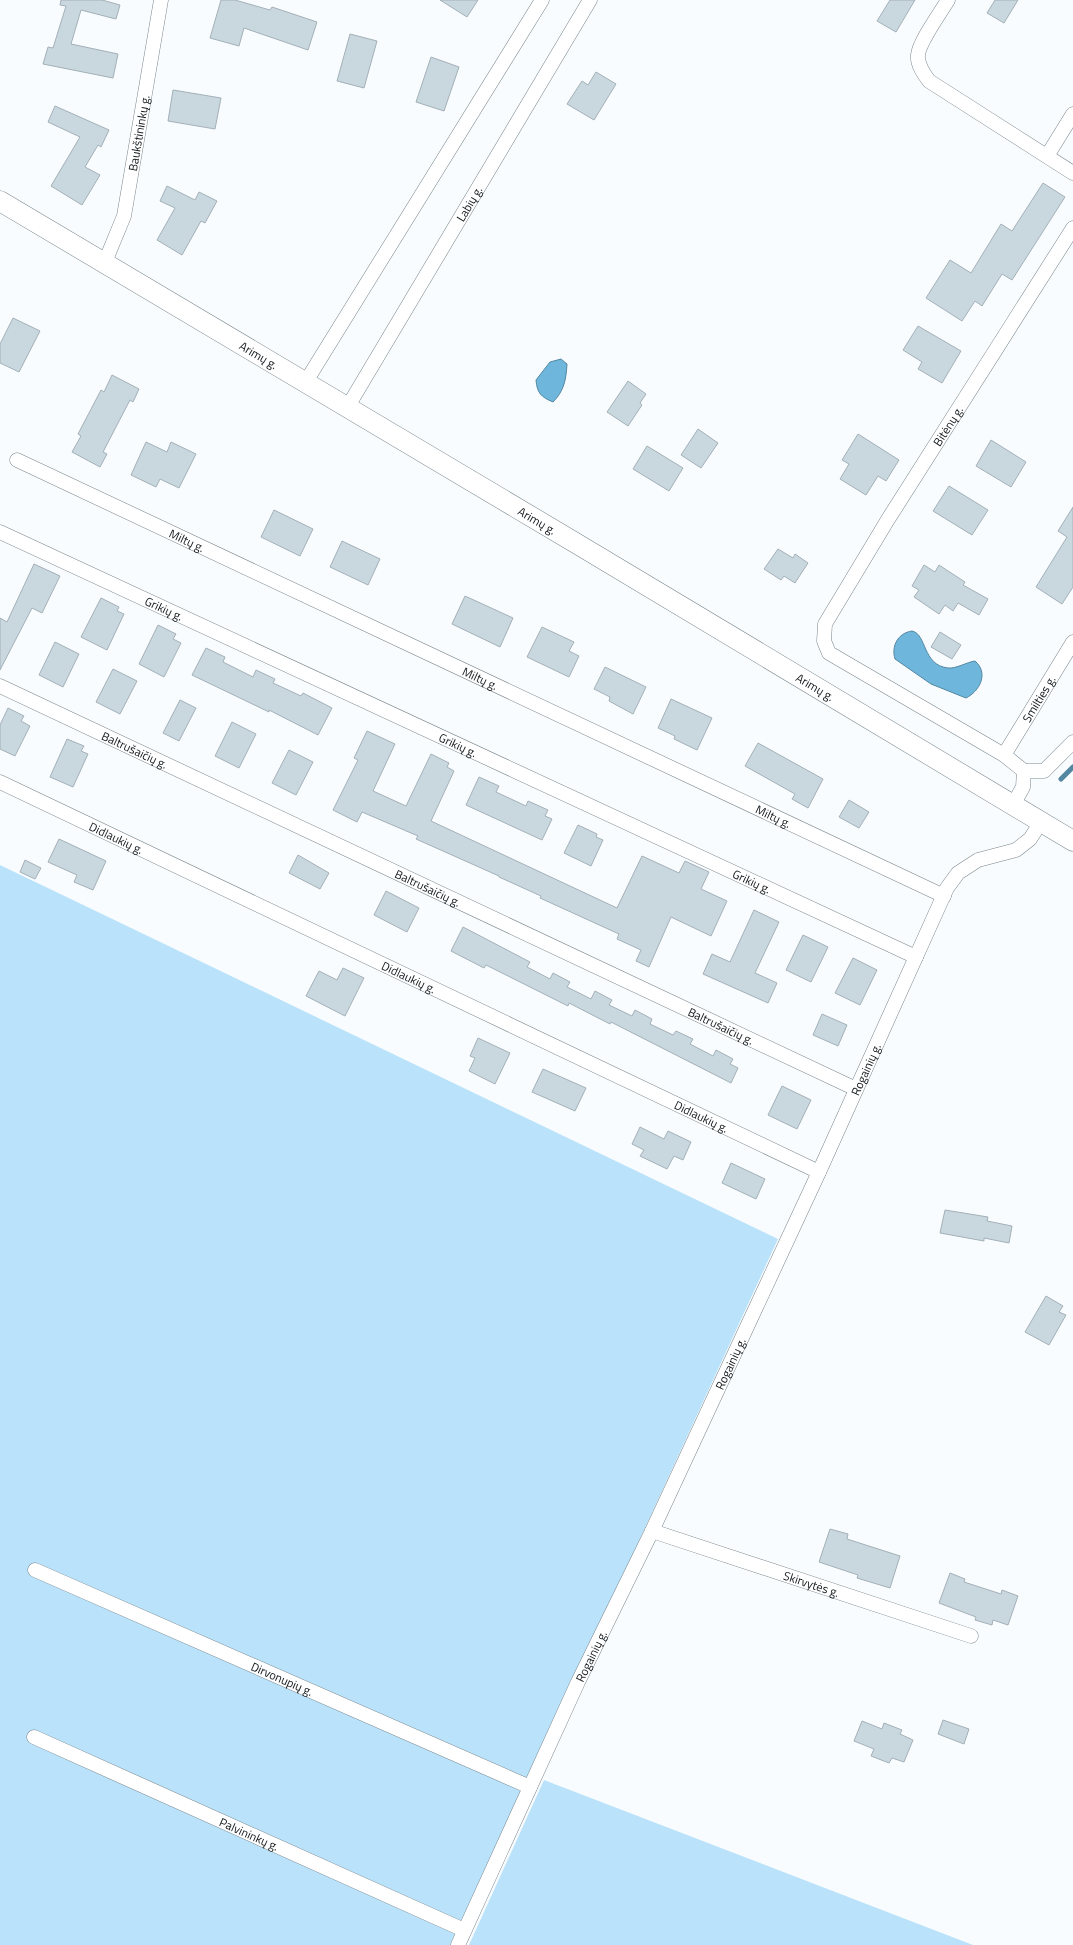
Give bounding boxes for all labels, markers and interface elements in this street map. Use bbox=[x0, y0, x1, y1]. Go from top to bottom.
street label: Baukštininkų g. bbox=[122, 93, 154, 173]
street label: Labių g. bbox=[451, 182, 487, 225]
street label: Arimų g. bbox=[236, 336, 282, 374]
street label: Bitėnų g. bbox=[928, 402, 968, 450]
street label: Arimų g. bbox=[515, 501, 560, 539]
street label: Miltų g. bbox=[166, 523, 208, 557]
street label: Grikių g. bbox=[142, 591, 186, 625]
street label: Miltų g. bbox=[459, 661, 501, 694]
street label: Arimų g. bbox=[793, 668, 838, 705]
street label: Smilties g. bbox=[1017, 672, 1060, 726]
street label: Baltrušaičių g. bbox=[99, 726, 171, 773]
street label: Grikių g. bbox=[436, 727, 480, 762]
street label: Miltų g. bbox=[752, 799, 795, 832]
street label: Didlaukių g. bbox=[86, 816, 147, 859]
street label: Baltrušaičių g. bbox=[392, 864, 464, 911]
street label: Grikių g. bbox=[730, 864, 774, 898]
street label: Didlaukių g. bbox=[379, 956, 439, 998]
street label: Baltrušaičių g. bbox=[685, 1002, 757, 1049]
street label: Rogainių g. bbox=[845, 1040, 885, 1098]
street label: Didlaukių g. bbox=[671, 1095, 732, 1137]
street label: Rogainių g. bbox=[710, 1334, 750, 1393]
street label: Skirvytės g. bbox=[781, 1565, 842, 1602]
street label: Rogainių g. bbox=[570, 1627, 611, 1685]
street label: Dirvonupių g. bbox=[248, 1656, 316, 1700]
street label: Palvininkų g. bbox=[217, 1812, 282, 1855]

